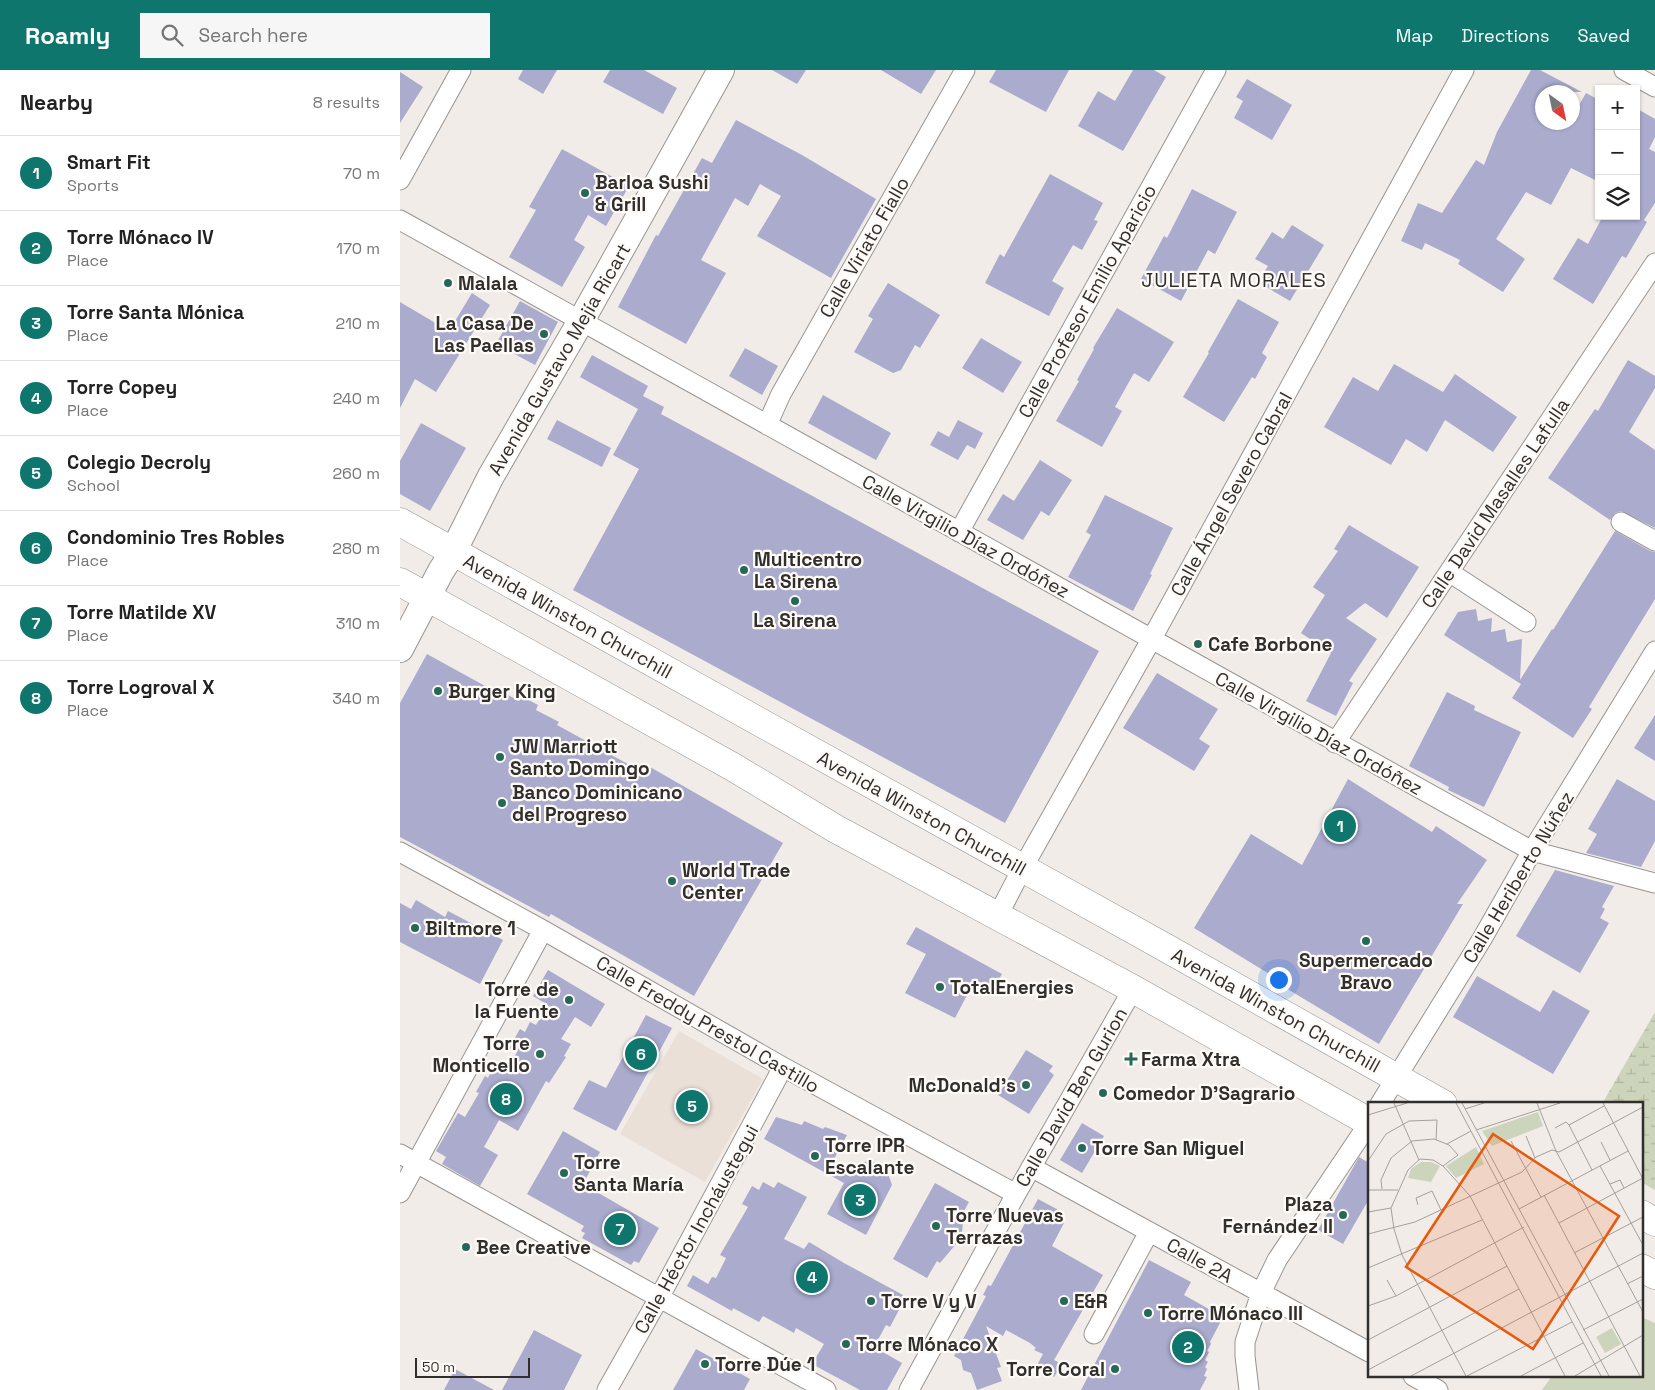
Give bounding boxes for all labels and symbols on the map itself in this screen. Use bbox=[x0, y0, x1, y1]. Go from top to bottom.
north arrow bbox=[1535, 85, 1580, 130]
place label: Barloa Sushi & Grill bbox=[595, 170, 709, 217]
street label: Calle Viriato Fiallo bbox=[814, 172, 915, 322]
street label: Calle Profesor Emilio Aparicio bbox=[1013, 180, 1162, 422]
marker: Barloa Sushi & Grill bbox=[579, 187, 591, 199]
street label: Avenida Gustavo Mejía Ricart bbox=[483, 239, 636, 480]
district label: JULIETA MORALES bbox=[1141, 267, 1327, 293]
place label: Malala bbox=[458, 271, 518, 296]
marker: Malala bbox=[442, 277, 454, 289]
place label: La Casa De Las Paellas bbox=[434, 311, 534, 358]
marker: La Casa De Las Paellas bbox=[538, 328, 550, 340]
street label: Calle Ángel Severo Cabral bbox=[1165, 388, 1298, 601]
street label: Calle David Masalles Lafulla bbox=[1416, 393, 1575, 613]
street label: Calle Virgilio Díaz Ordóñez bbox=[858, 469, 1074, 604]
place label: Multicentro La Sirena bbox=[754, 547, 862, 594]
street label: Avenida Winston Churchill bbox=[459, 548, 677, 684]
marker: Multicentro La Sirena bbox=[738, 564, 750, 576]
marker: La Sirena bbox=[789, 595, 801, 607]
place label: La Sirena bbox=[753, 608, 837, 633]
place label: Cafe Borbone bbox=[1208, 632, 1333, 657]
marker: Cafe Borbone bbox=[1192, 638, 1204, 650]
street label: Calle Virgilio Díaz Ordóñez bbox=[1211, 666, 1427, 801]
place label: Burger King bbox=[448, 679, 556, 704]
marker: Burger King bbox=[432, 685, 444, 697]
place label: JW Marriott Santo Domingo bbox=[510, 734, 650, 781]
street label: Avenida Winston Churchill bbox=[813, 745, 1031, 881]
marker: JW Marriott Santo Domingo bbox=[494, 751, 506, 763]
place label: Banco Dominicano del Progreso bbox=[512, 780, 683, 827]
street label: Calle Heriberto Núñez bbox=[1457, 787, 1580, 968]
marker: Banco Dominicano del Progreso bbox=[496, 797, 508, 809]
pin: 1 bbox=[1324, 807, 1356, 845]
place label: World Trade Center bbox=[682, 858, 791, 905]
marker: World Trade Center bbox=[666, 875, 678, 887]
place label: Biltmore 1 bbox=[425, 916, 516, 941]
marker: Biltmore 1 bbox=[409, 922, 421, 934]
marker: Supermercado Bravo bbox=[1360, 935, 1372, 947]
street label: Avenida Winston Churchill bbox=[1167, 942, 1385, 1078]
place label: Supermercado Bravo bbox=[1299, 948, 1433, 995]
street label: Calle Freddy Prestol Castillo bbox=[591, 950, 824, 1099]
your location bbox=[1266, 967, 1292, 993]
place label: TotalEnergies bbox=[950, 975, 1074, 1000]
place label: Torre de la Fuente bbox=[475, 977, 559, 1024]
marker: TotalEnergies bbox=[934, 981, 946, 993]
marker: Torre de la Fuente bbox=[563, 994, 575, 1006]
street label: Calle David Ben Gurion bbox=[1010, 1003, 1133, 1192]
place label: Torre Monticello bbox=[433, 1031, 530, 1078]
pin: 6 bbox=[625, 1035, 657, 1073]
place label: Farma Xtra bbox=[1141, 1047, 1240, 1072]
marker: Torre Monticello bbox=[534, 1048, 546, 1060]
marker: Farma Xtra bbox=[1125, 1053, 1137, 1065]
place label: McDonald's bbox=[909, 1073, 1016, 1098]
marker: McDonald's bbox=[1020, 1079, 1032, 1091]
pin: 8 bbox=[490, 1080, 522, 1118]
place label: Comedor D'Sagrario bbox=[1113, 1081, 1295, 1106]
pin: 5 bbox=[676, 1087, 708, 1125]
marker: Comedor D'Sagrario bbox=[1097, 1087, 1109, 1099]
inset map bbox=[1368, 1102, 1642, 1378]
street label: Calle Héctor Incháustegui bbox=[629, 1120, 764, 1338]
place label: Torre IPR Escalante bbox=[825, 1133, 914, 1180]
place label: Torre San Miguel bbox=[1092, 1136, 1244, 1161]
marker: Torre San Miguel bbox=[1076, 1142, 1088, 1154]
place label: Torre Santa María bbox=[574, 1150, 684, 1197]
marker: Torre IPR Escalante bbox=[809, 1150, 821, 1162]
marker: Torre Santa María bbox=[558, 1167, 570, 1179]
pin: 3 bbox=[844, 1181, 876, 1219]
place label: Plaza Fernández II bbox=[1222, 1192, 1333, 1239]
place label: Torre Nuevas Terrazas bbox=[946, 1203, 1064, 1250]
marker: Plaza Fernández II bbox=[1337, 1209, 1349, 1221]
pin: 7 bbox=[604, 1210, 636, 1248]
marker: Torre Nuevas Terrazas bbox=[930, 1220, 942, 1232]
street label: Calle 2A bbox=[1162, 1232, 1237, 1289]
place label: Bee Creative bbox=[476, 1235, 591, 1260]
marker: Bee Creative bbox=[460, 1241, 472, 1253]
pin: 4 bbox=[796, 1258, 828, 1296]
place label: Torre V y V bbox=[881, 1289, 977, 1314]
place label: E&R bbox=[1074, 1289, 1108, 1314]
marker: Torre V y V bbox=[865, 1295, 877, 1307]
marker: E&R bbox=[1058, 1295, 1070, 1307]
place label: Torre Mónaco III bbox=[1158, 1301, 1303, 1326]
marker: Torre Mónaco III bbox=[1142, 1307, 1154, 1319]
pin: 2 bbox=[1172, 1328, 1204, 1366]
place label: Torre Mónaco X bbox=[856, 1332, 998, 1357]
marker: Torre Mónaco X bbox=[840, 1338, 852, 1350]
place label: Torre Dúe 1 bbox=[715, 1352, 815, 1377]
scale bar bbox=[415, 1355, 530, 1378]
place label: Torre Coral bbox=[1006, 1357, 1105, 1382]
marker: Torre Dúe 1 bbox=[699, 1358, 711, 1370]
marker: Torre Coral bbox=[1109, 1363, 1121, 1375]

